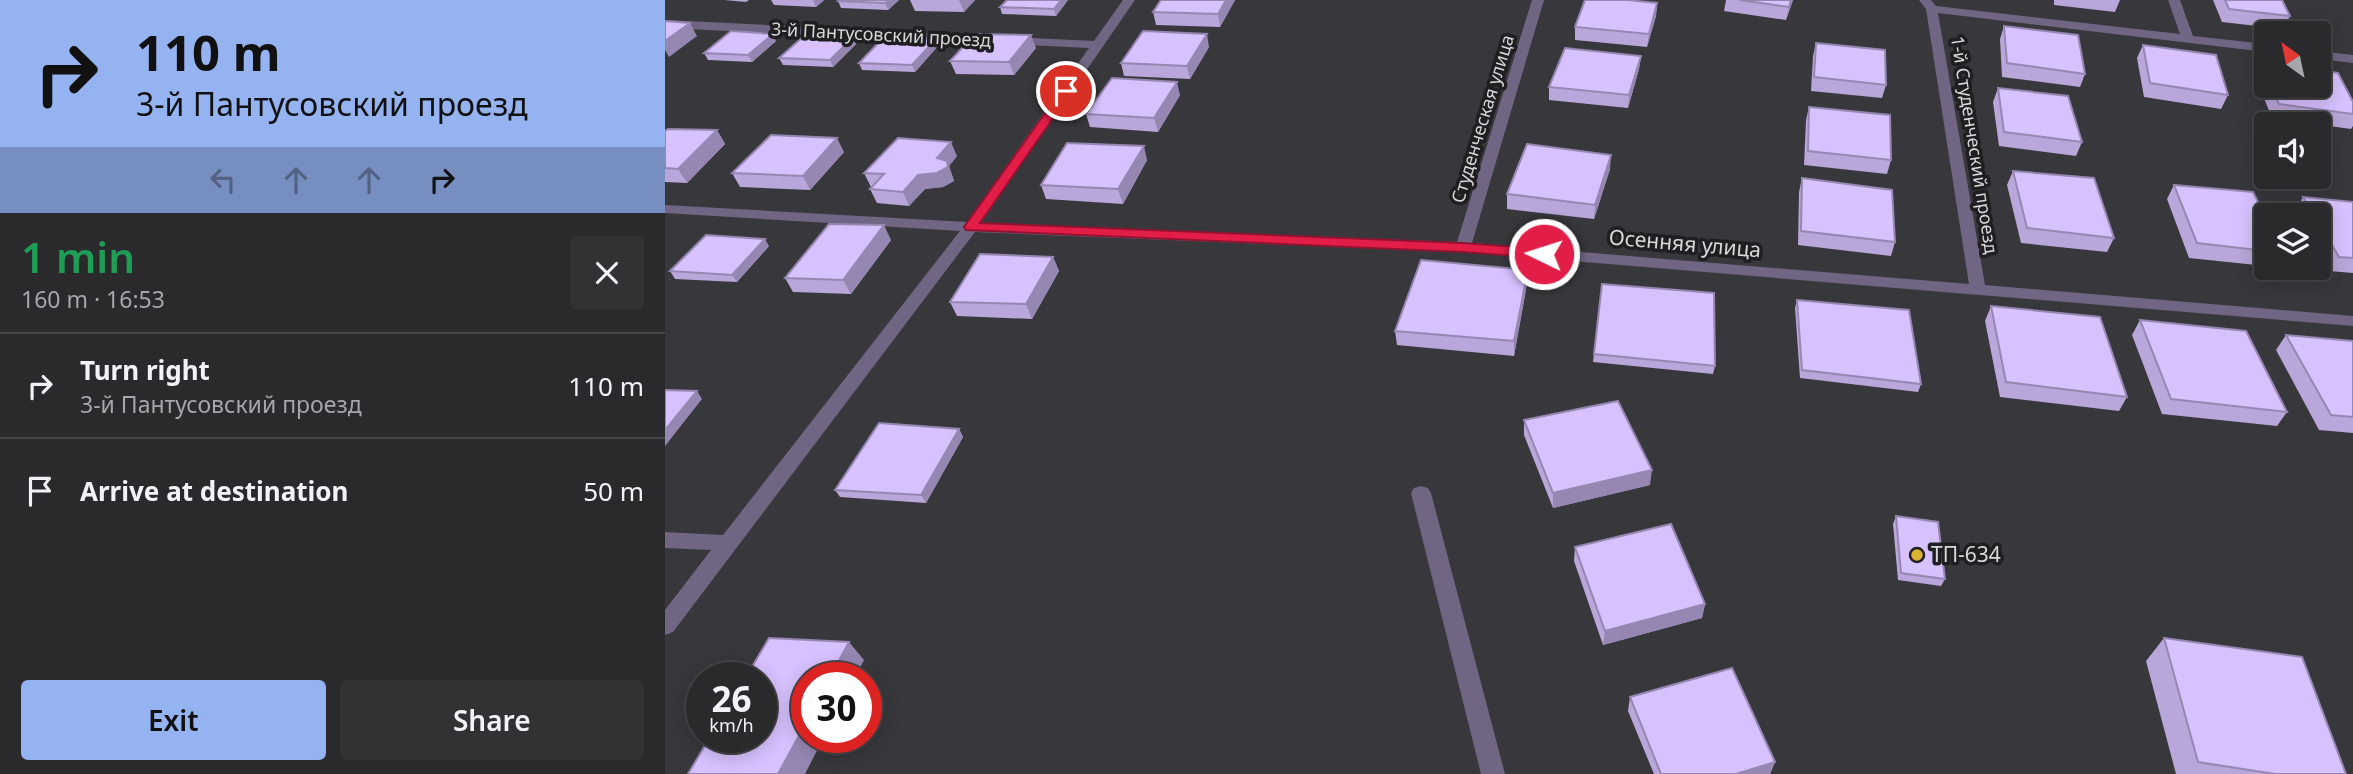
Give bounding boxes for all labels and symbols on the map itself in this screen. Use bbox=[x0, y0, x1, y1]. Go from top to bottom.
street label: 3-й Пантусовский проезд bbox=[770, 16, 992, 52]
north arrow bbox=[2254, 21, 2331, 98]
street label: Студенческая улица bbox=[1445, 32, 1519, 206]
street label: 1-й Студенческий проезд bbox=[1946, 34, 2004, 256]
pin bbox=[1036, 61, 1096, 121]
position arrow bbox=[1507, 217, 1581, 291]
street label: Осенняя улица bbox=[1608, 222, 1762, 264]
place label: ТП-634 bbox=[1931, 540, 2001, 568]
marker: ТП-634 bbox=[1909, 547, 1925, 563]
speed limit sign: 30 bbox=[791, 662, 882, 753]

